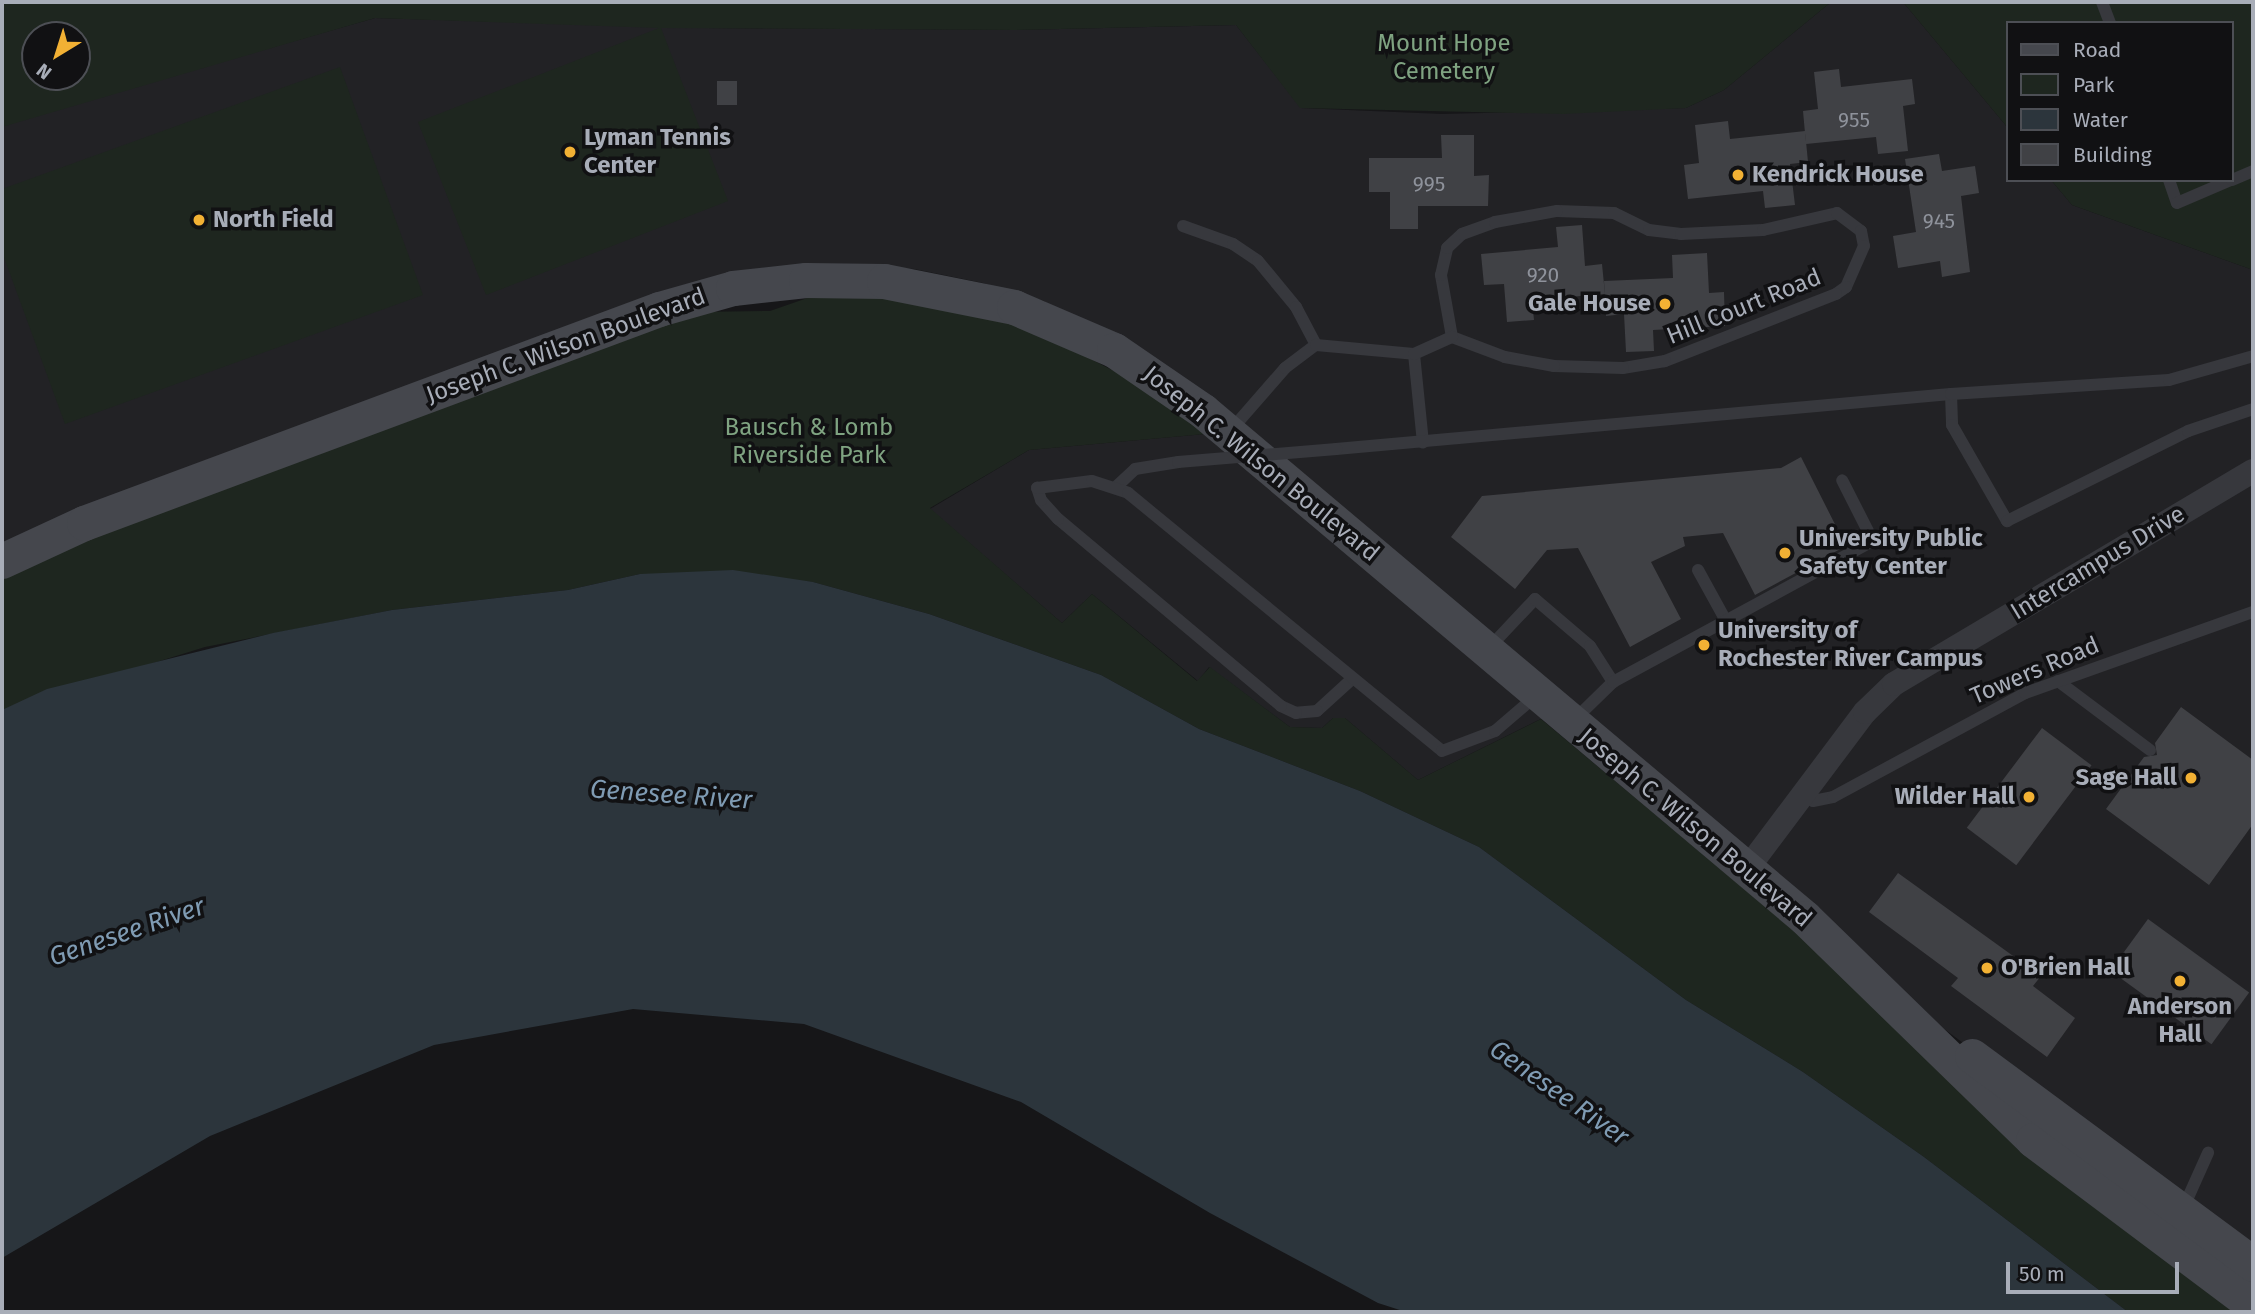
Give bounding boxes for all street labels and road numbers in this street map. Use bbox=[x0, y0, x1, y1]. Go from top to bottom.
street label: Hill Court Road bbox=[1663, 263, 1825, 351]
street label: Joseph C. Wilson Boulevard bbox=[422, 282, 710, 410]
street label: Joseph C. Wilson Boulevard bbox=[1137, 360, 1385, 568]
street label: Intercampus Drive bbox=[2006, 500, 2190, 626]
street label: Towers Road bbox=[1966, 631, 2104, 711]
street label: Joseph C. Wilson Boulevard bbox=[1573, 722, 1817, 934]

